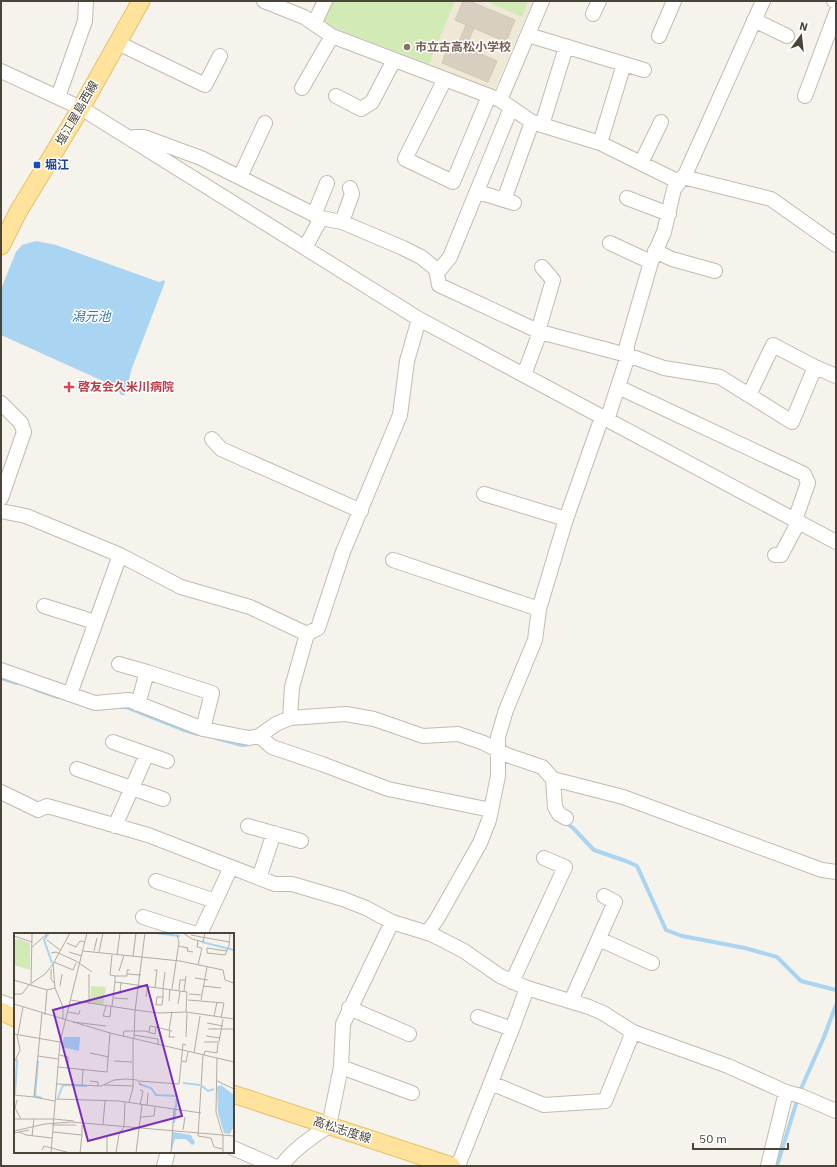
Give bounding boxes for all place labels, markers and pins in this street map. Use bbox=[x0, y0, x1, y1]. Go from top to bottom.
place label: 市立古高松小学校 bbox=[415, 39, 511, 54]
marker: 市立古高松小学校 bbox=[402, 42, 412, 52]
place label: 堀江 bbox=[45, 157, 69, 172]
marker: 堀江 bbox=[32, 160, 42, 170]
place label: 啓友会久米川病院 bbox=[78, 379, 174, 394]
marker: 啓友会久米川病院 bbox=[63, 381, 75, 393]

